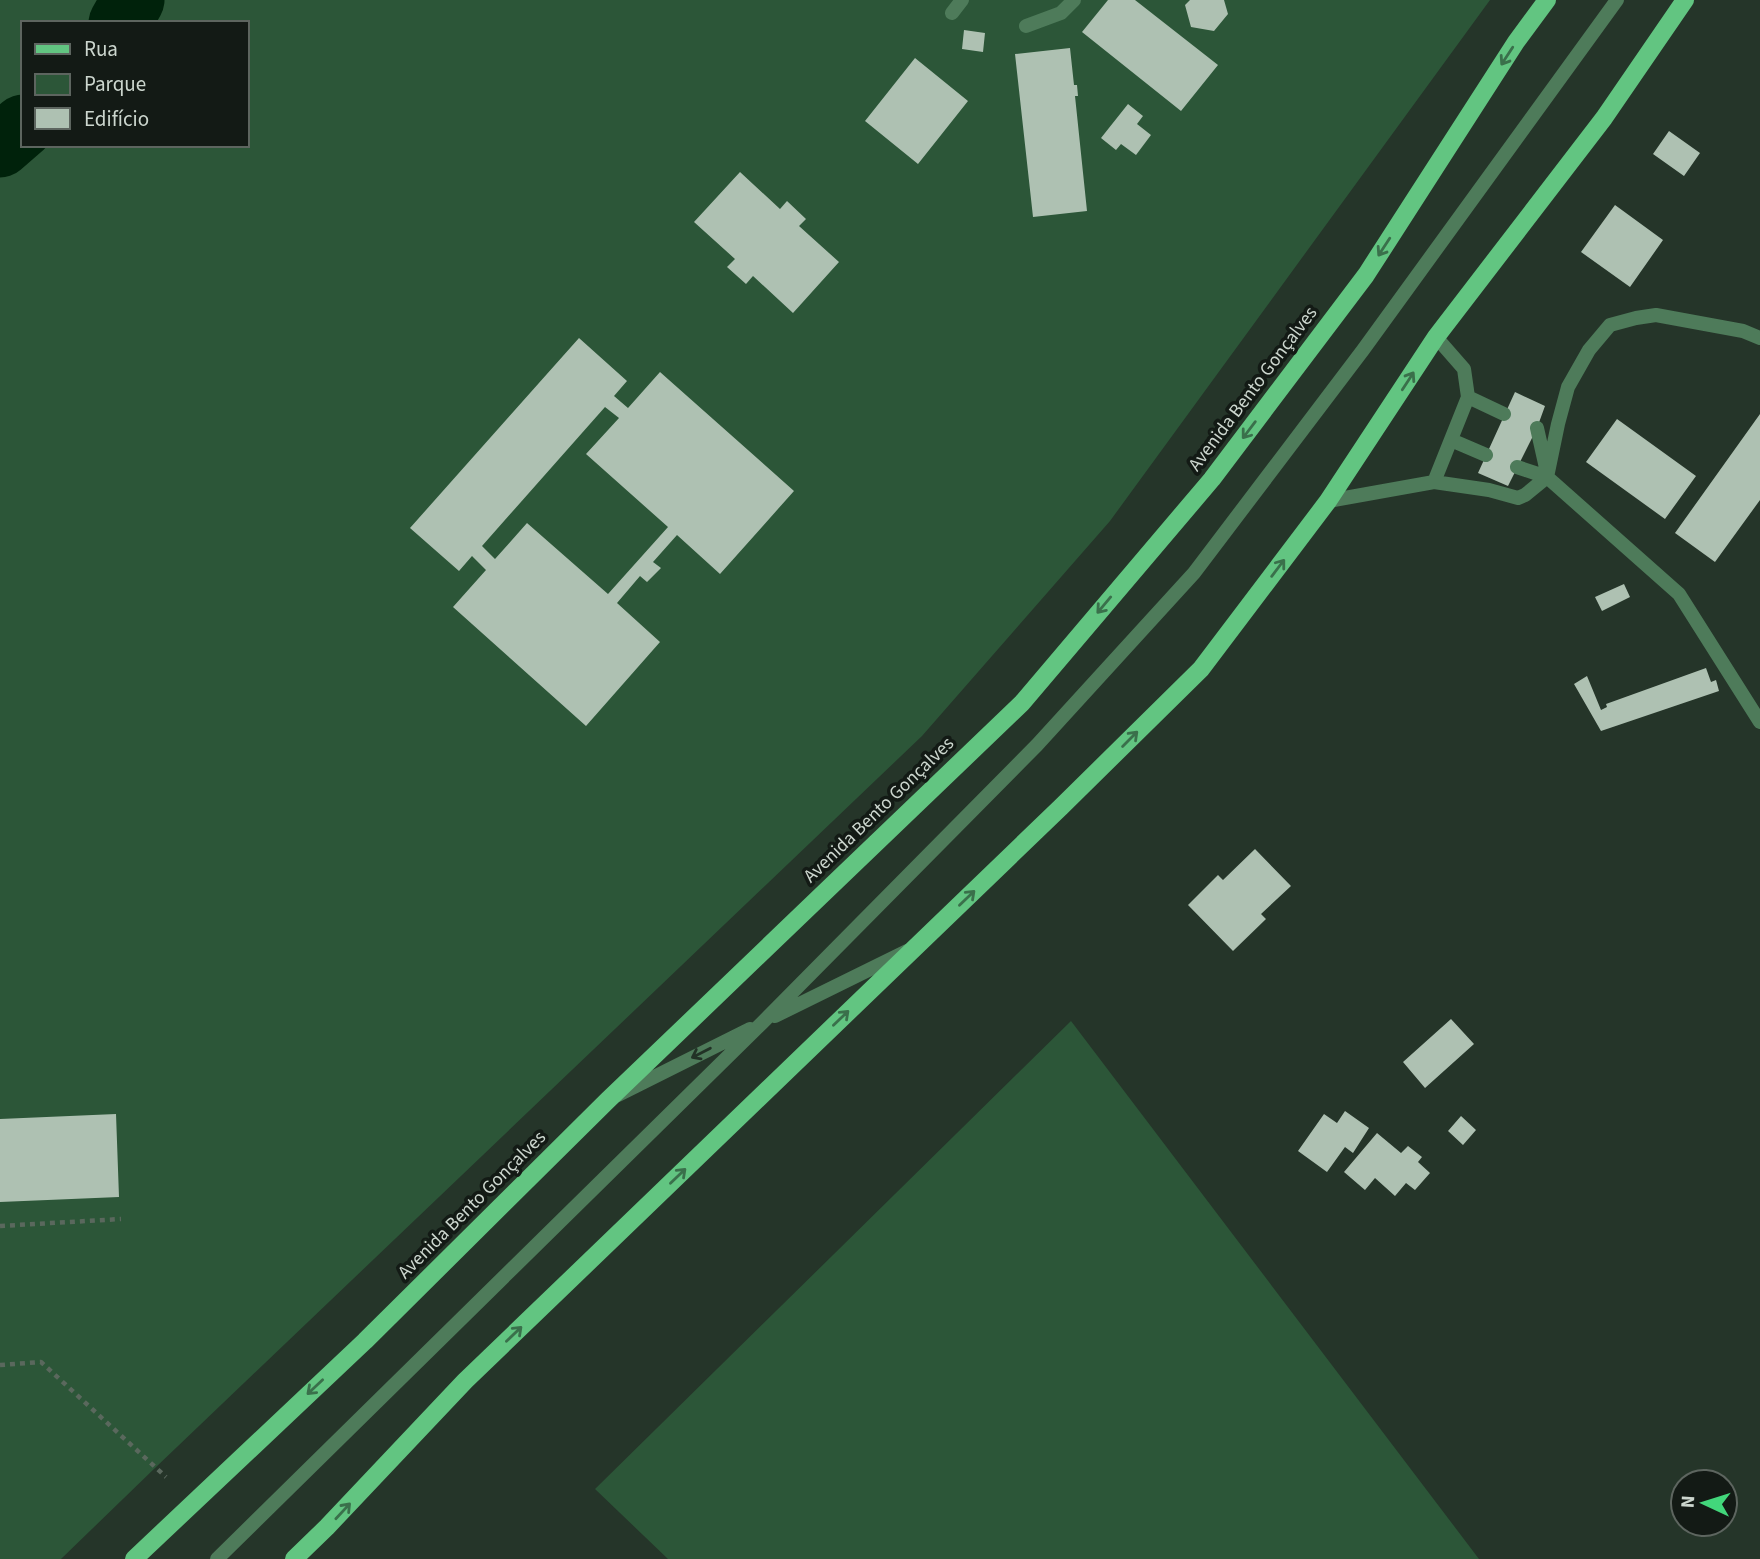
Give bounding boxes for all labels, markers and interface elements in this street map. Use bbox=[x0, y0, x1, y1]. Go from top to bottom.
legend bbox=[21, 21, 248, 147]
text: Rua bbox=[84, 34, 118, 64]
one-way arrow bbox=[1500, 45, 1514, 65]
text: Parque bbox=[84, 69, 146, 99]
text: Edifício bbox=[84, 104, 149, 134]
one-way arrow bbox=[1377, 237, 1392, 256]
street label: Avenida Bento Gonçalves bbox=[1182, 301, 1324, 477]
one-way arrow bbox=[1400, 372, 1415, 391]
one-way arrow bbox=[1242, 420, 1257, 439]
one-way arrow bbox=[1270, 559, 1285, 577]
one-way arrow bbox=[1096, 596, 1112, 614]
street label: Avenida Bento Gonçalves bbox=[798, 731, 960, 889]
one-way arrow bbox=[1121, 731, 1138, 748]
one-way arrow bbox=[958, 890, 975, 907]
one-way arrow bbox=[833, 1010, 850, 1027]
one-way arrow bbox=[691, 1047, 712, 1061]
street label: Avenida Bento Gonçalves bbox=[392, 1125, 552, 1285]
one-way arrow bbox=[669, 1168, 686, 1185]
one-way arrow bbox=[505, 1325, 522, 1342]
one-way arrow bbox=[307, 1379, 324, 1396]
north arrow bbox=[1669, 1468, 1739, 1538]
text: N bbox=[1675, 1495, 1702, 1509]
one-way arrow bbox=[334, 1503, 351, 1520]

